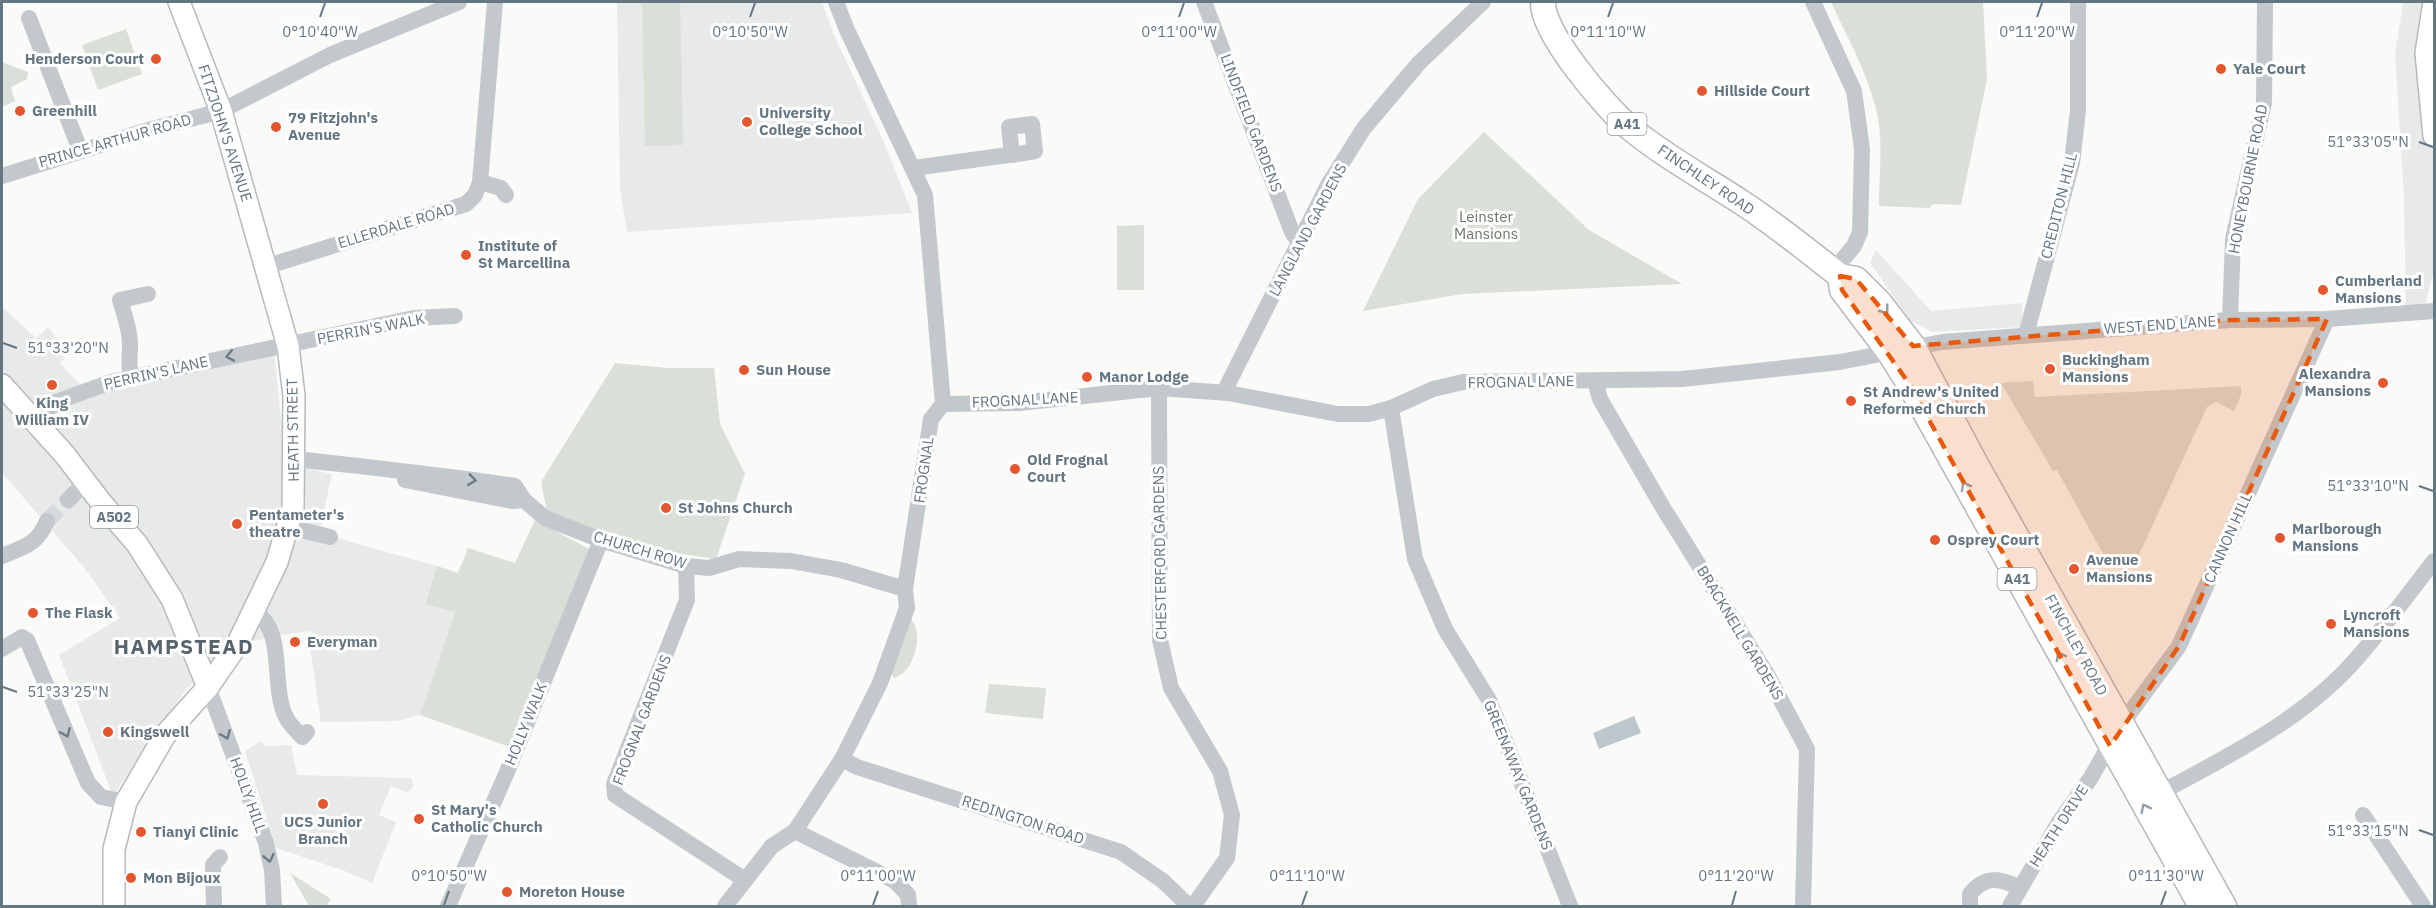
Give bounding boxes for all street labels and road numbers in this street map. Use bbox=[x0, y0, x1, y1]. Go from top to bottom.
street label: LINDFIELD GARDENS bbox=[1216, 51, 1287, 194]
street label: FITZJOHN'S AVENUE bbox=[194, 62, 257, 204]
street label: HONEYBOURNE ROAD bbox=[2224, 103, 2271, 255]
street label: PRINCE ARTHUR ROAD bbox=[36, 110, 193, 171]
road number: A41 bbox=[1608, 113, 1646, 135]
street label: FINCHLEY ROAD bbox=[1654, 140, 1758, 219]
street label: CREDITON HILL bbox=[2036, 151, 2081, 261]
street label: LANGLAND GARDENS bbox=[1264, 160, 1351, 299]
street label: ELLERDALE ROAD bbox=[335, 199, 456, 252]
street label: PERRIN'S WALK bbox=[315, 309, 427, 348]
street label: WEST END LANE bbox=[2103, 311, 2217, 338]
street label: PERRIN'S LANE bbox=[102, 351, 210, 394]
street label: FROGNAL LANE bbox=[1467, 371, 1575, 392]
street label: HEATH STREET bbox=[282, 378, 303, 482]
street label: FROGNAL LANE bbox=[971, 387, 1079, 412]
street label: FROGNAL bbox=[909, 435, 938, 504]
street label: CHESTERFORD GARDENS bbox=[1148, 466, 1171, 640]
street label: CANNON HILL bbox=[2199, 489, 2256, 586]
road number: A502 bbox=[90, 506, 138, 528]
street label: CHURCH ROW bbox=[591, 526, 690, 573]
street label: BRACKNELL GARDENS bbox=[1693, 562, 1788, 703]
road number: A41 bbox=[1998, 568, 2036, 590]
street label: FINCHLEY ROAD bbox=[2041, 591, 2112, 699]
street label: FROGNAL GARDENS bbox=[608, 652, 675, 788]
street label: HOLLY WALK bbox=[500, 679, 551, 768]
street label: GREENAWAY GARDENS bbox=[1480, 697, 1557, 853]
street label: HOLLY HILL bbox=[226, 754, 271, 836]
street label: HEATH DRIVE bbox=[2025, 781, 2092, 870]
street label: REDINGTON ROAD bbox=[960, 791, 1087, 848]

